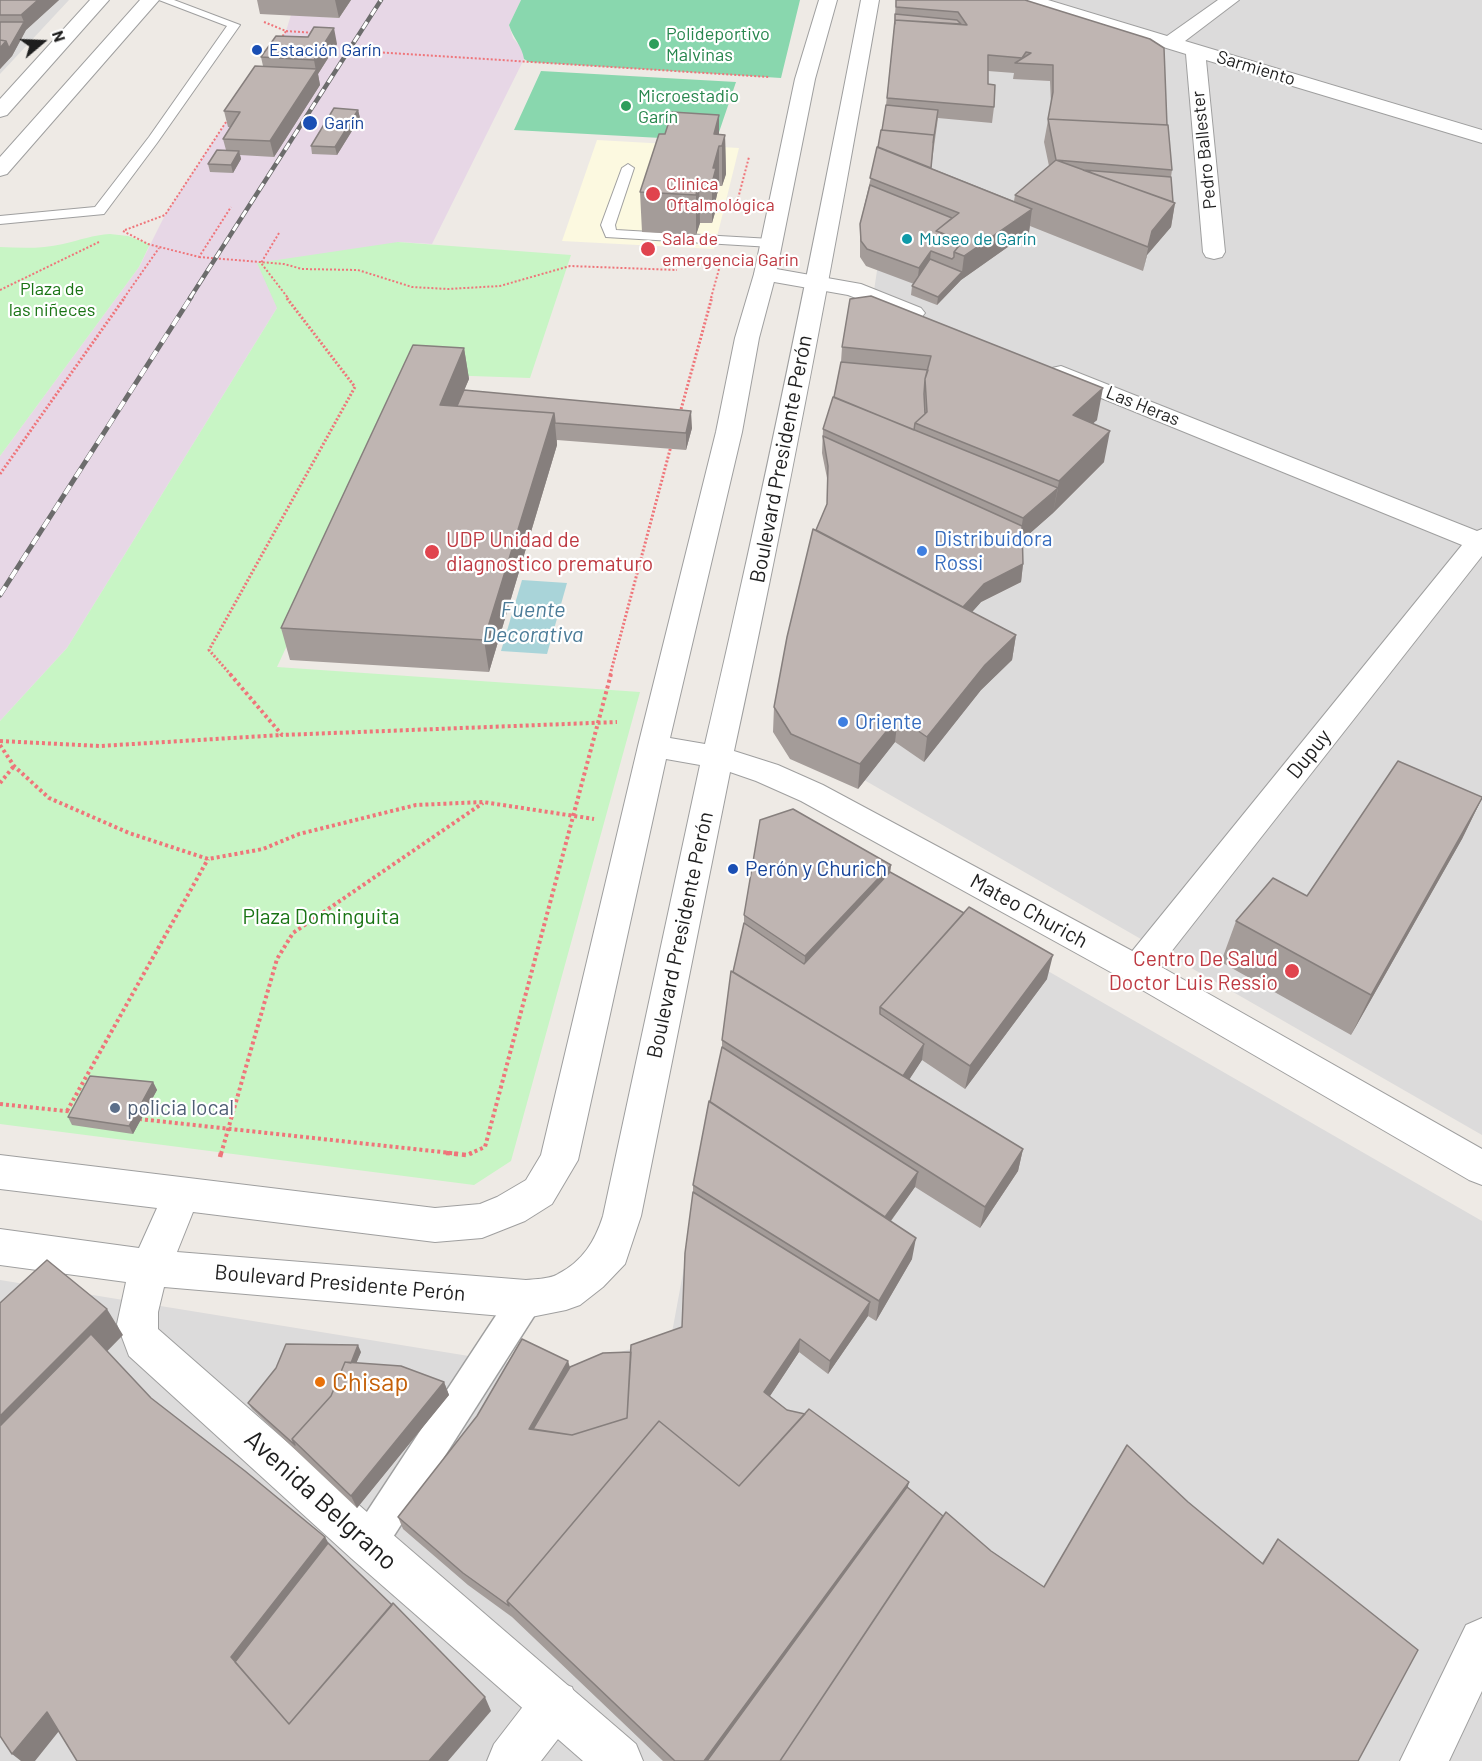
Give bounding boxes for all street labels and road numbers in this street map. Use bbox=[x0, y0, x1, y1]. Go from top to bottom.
street label: Sarmiento bbox=[1214, 46, 1298, 90]
street label: Pedro Ballester bbox=[1187, 90, 1221, 210]
street label: Boulevard Presidente Perón bbox=[745, 333, 817, 585]
street label: Las Heras bbox=[1103, 381, 1183, 431]
street label: Dupuy bbox=[1281, 724, 1337, 784]
street label: Boulevard Presidente Perón bbox=[642, 809, 718, 1061]
street label: Mateo Churich bbox=[966, 868, 1092, 954]
street label: Boulevard Presidente Perón bbox=[213, 1259, 467, 1307]
street label: Avenida Belgrano bbox=[238, 1423, 404, 1577]

